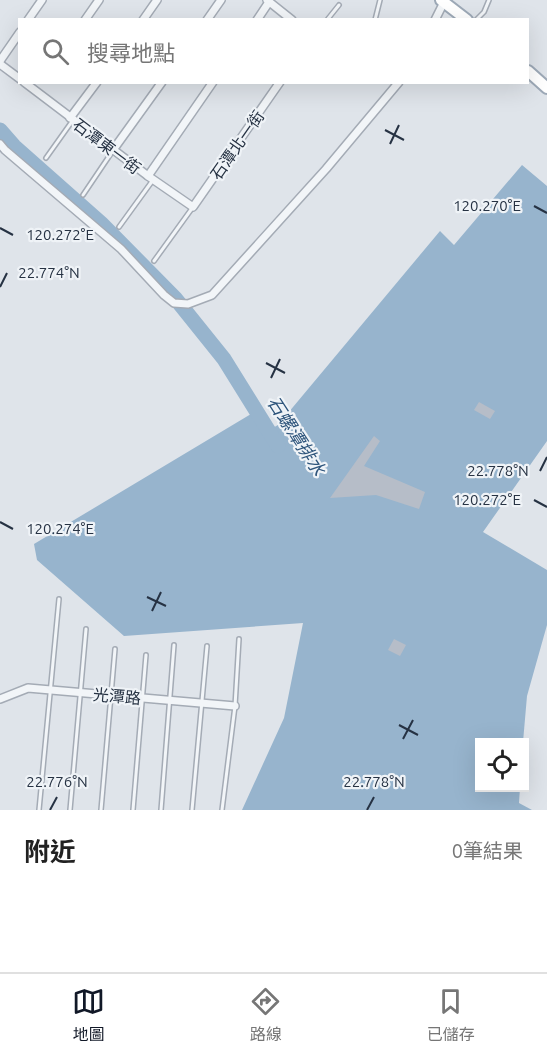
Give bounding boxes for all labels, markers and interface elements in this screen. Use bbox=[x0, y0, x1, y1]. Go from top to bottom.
search box bbox=[18, 18, 529, 84]
icon: search bbox=[39, 35, 72, 68]
text: 搜尋地點 bbox=[87, 40, 175, 65]
street label: 石潭北一街 bbox=[207, 107, 267, 183]
street label: 石潭東一街 bbox=[70, 115, 144, 177]
text: 120.270°E bbox=[453, 197, 521, 214]
text: 120.272°E bbox=[26, 226, 94, 243]
text: 22.774°N bbox=[18, 264, 80, 281]
water label: 石螺潭排水 bbox=[264, 392, 330, 479]
text: 22.778°N bbox=[467, 462, 529, 479]
text: 120.272°E bbox=[453, 491, 521, 508]
text: 120.274°E bbox=[26, 520, 94, 537]
street label: 光潭路 bbox=[92, 685, 142, 707]
map controls bbox=[475, 738, 529, 792]
button: locate bbox=[475, 738, 529, 792]
text: 22.776°N bbox=[26, 773, 88, 790]
text: 22.778°N bbox=[343, 773, 405, 790]
text: 附近 bbox=[24, 837, 76, 866]
text: 0筆結果 bbox=[452, 839, 523, 862]
tab: 地圖 bbox=[72, 985, 105, 1045]
tab: 路線 bbox=[249, 985, 282, 1045]
tab: 已儲存 bbox=[427, 985, 475, 1045]

